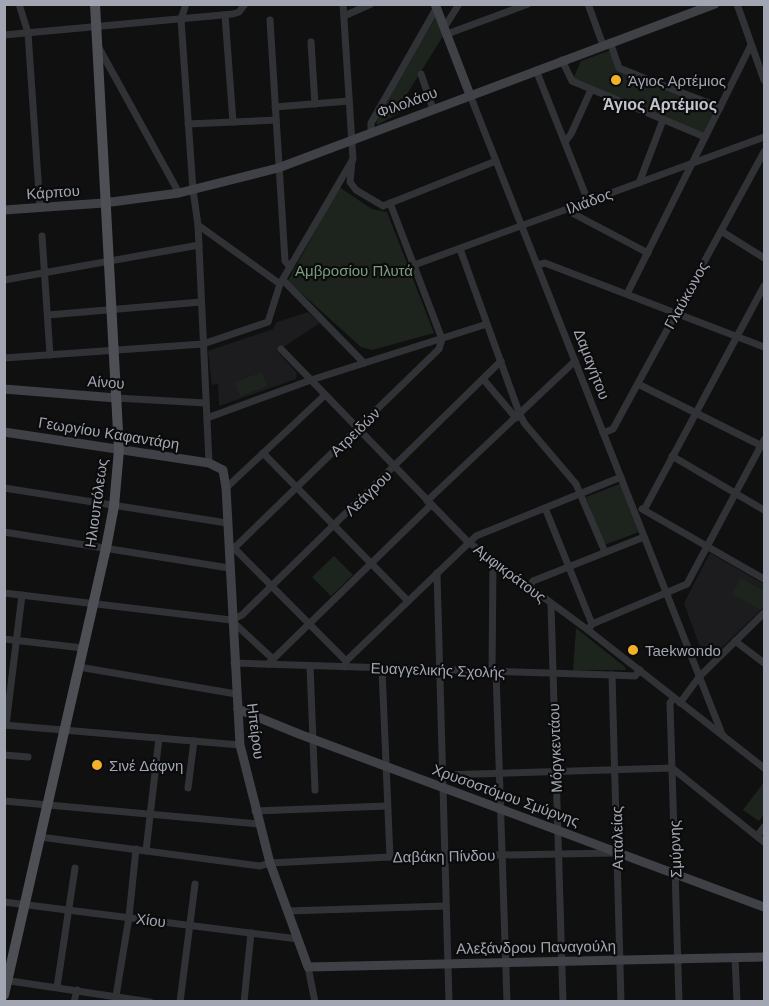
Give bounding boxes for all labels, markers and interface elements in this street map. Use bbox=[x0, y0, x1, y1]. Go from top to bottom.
place label: Άγιος Αρτέμιος bbox=[628, 72, 726, 89]
marker: Άγιος Αρτέμιος bbox=[609, 73, 623, 87]
street label: Φιλολάου bbox=[374, 83, 440, 121]
district label: Άγιος Αρτέμιος bbox=[603, 96, 717, 114]
street label: Κάρπου bbox=[26, 182, 80, 202]
street label: Ιλιάδος bbox=[564, 185, 614, 217]
street label: Γλαύκωνος bbox=[661, 258, 711, 332]
park label: Αμβροσίου Πλυτά bbox=[295, 262, 413, 279]
street label: Δαμαγήτου bbox=[571, 326, 613, 402]
street label: Αίνου bbox=[87, 372, 125, 392]
street label: Ατρειδών bbox=[327, 404, 383, 460]
street label: Γεωργίου Καφαντάρη bbox=[37, 413, 181, 453]
street label: Ηλιουπόλεως bbox=[81, 457, 111, 549]
street label: Λεάγρου bbox=[341, 467, 395, 519]
street label: Αμφικράτους bbox=[471, 540, 549, 606]
place label: Taekwondo bbox=[645, 642, 721, 659]
marker: Taekwondo bbox=[626, 643, 640, 657]
street label: Ευαγγελικής Σχολής bbox=[370, 659, 506, 681]
street label: Ηπείρου bbox=[244, 702, 268, 760]
street label: Μόργκεντάου bbox=[545, 703, 565, 793]
place label: Σινέ Δάφνη bbox=[109, 757, 183, 774]
marker: Σινέ Δάφνη bbox=[90, 758, 104, 772]
street label: Χρυσοστόμου Σμύρνης bbox=[430, 761, 582, 829]
street label: Ατταλείας bbox=[608, 806, 626, 870]
street label: Σμύρνης bbox=[665, 820, 685, 878]
street label: Δαβάκη Πίνδου bbox=[393, 847, 495, 865]
street label: Χίου bbox=[135, 910, 167, 930]
street label: Αλεξάνδρου Παναγούλη bbox=[456, 937, 616, 957]

